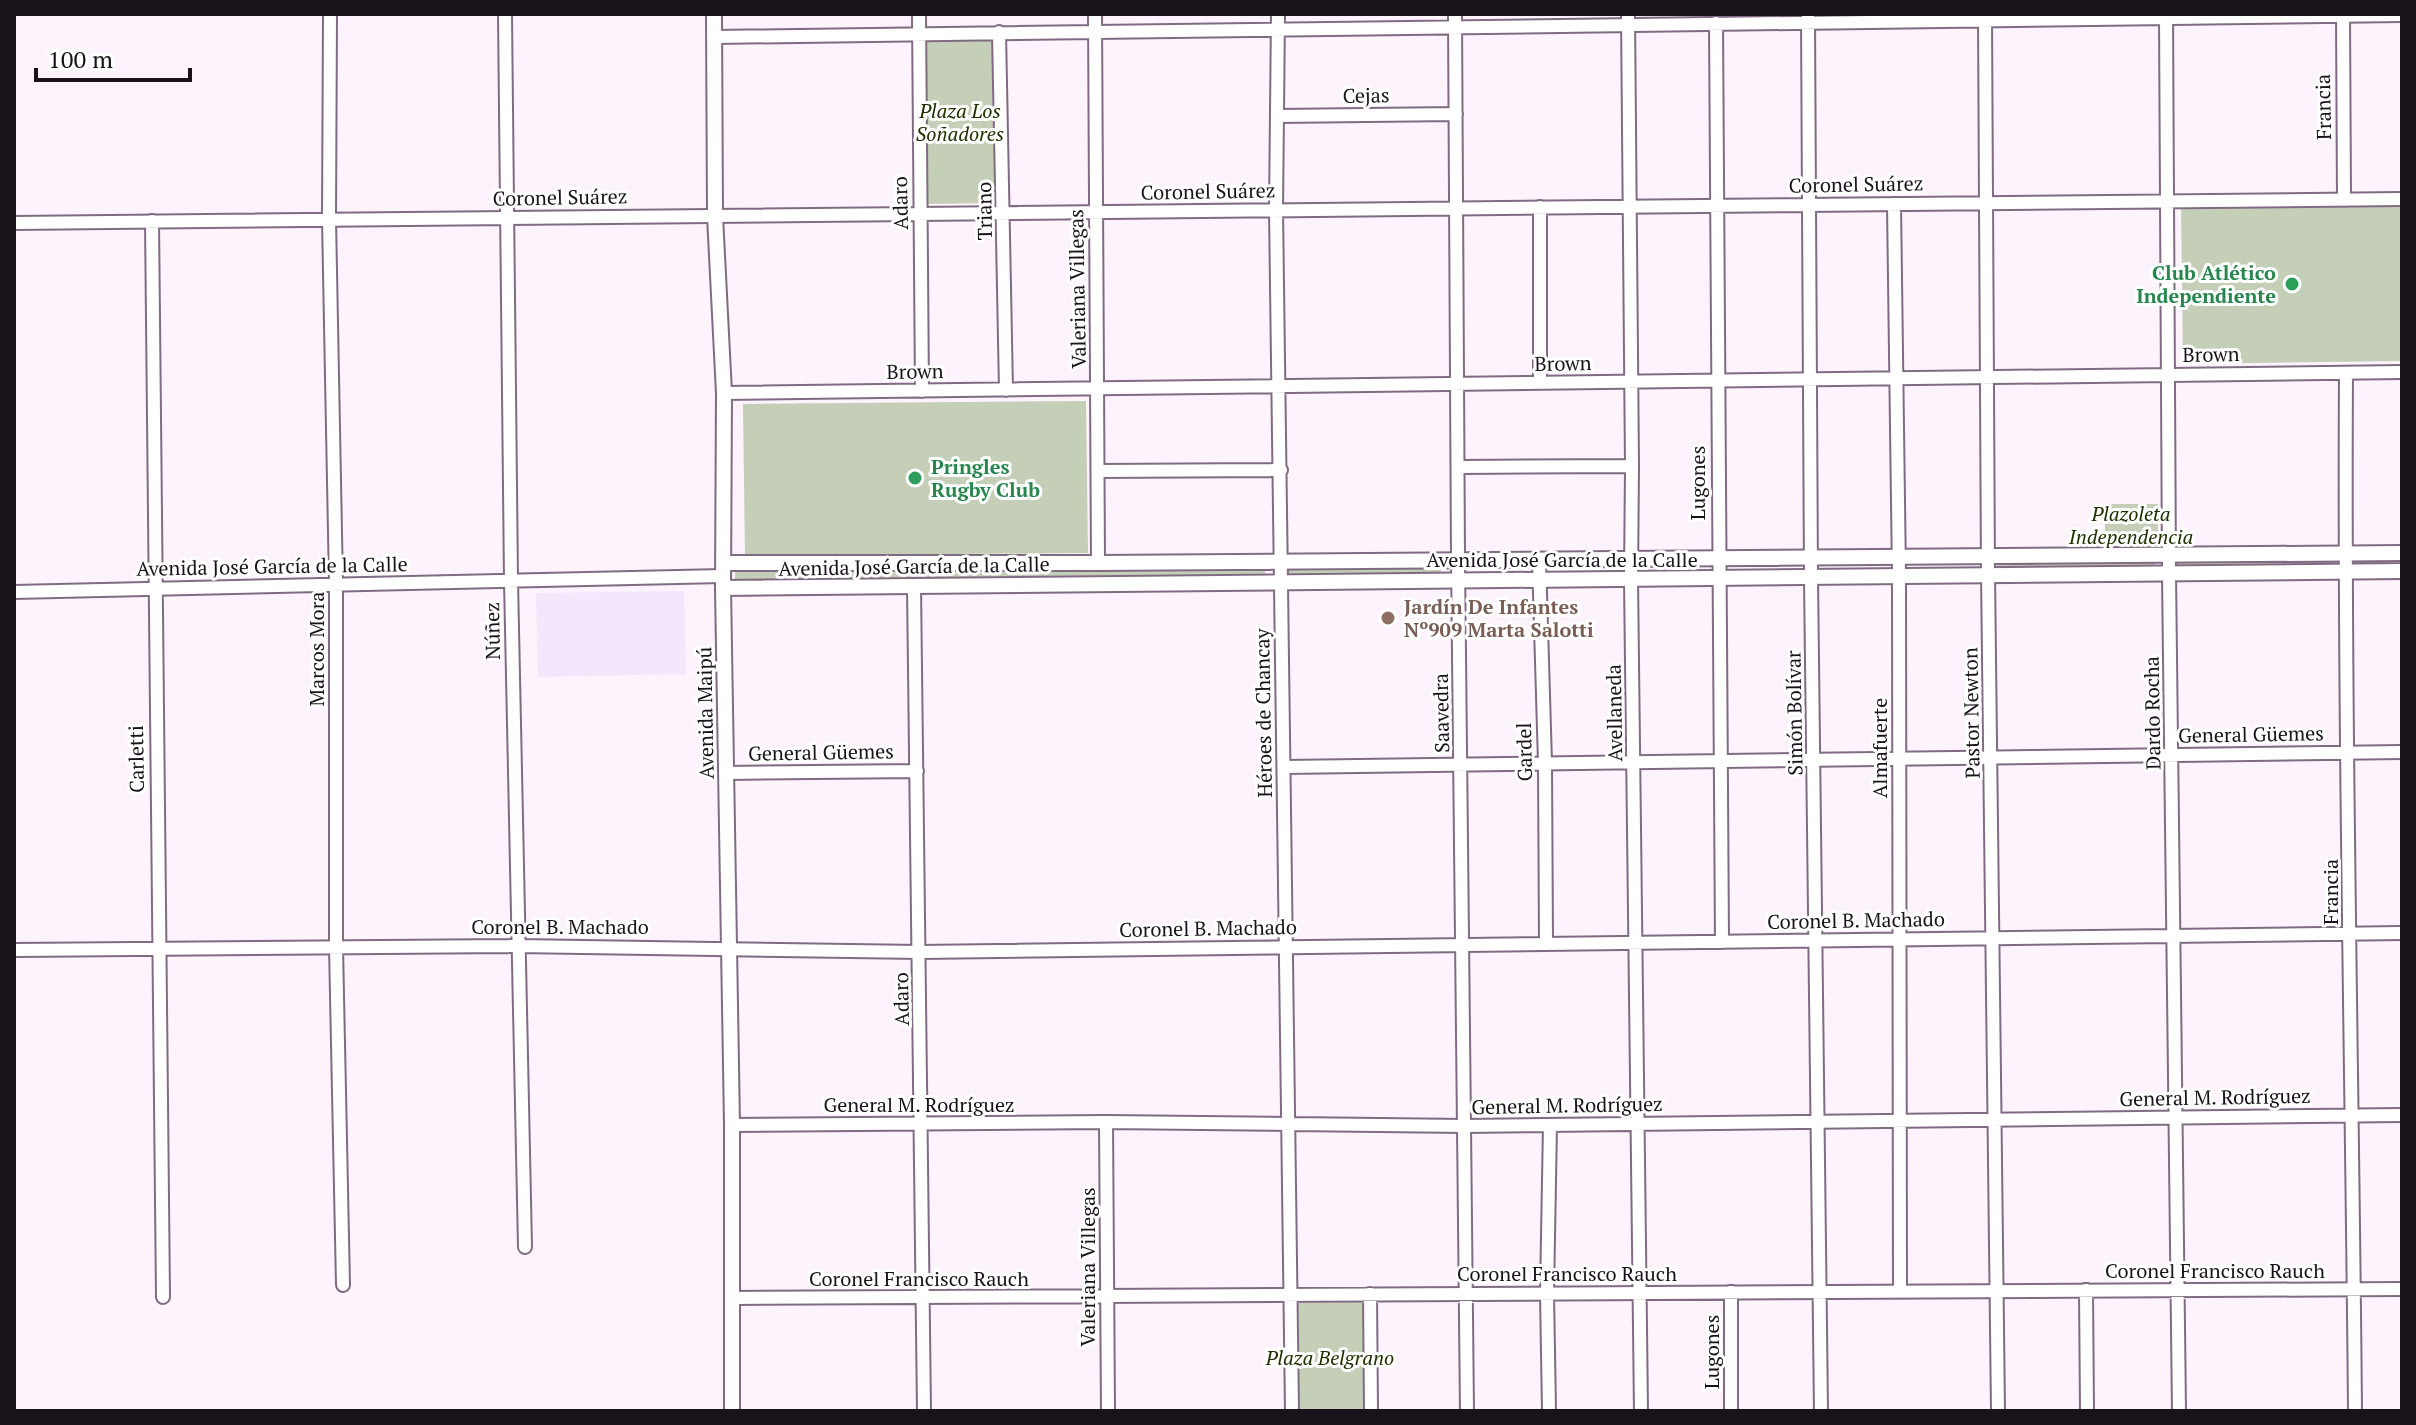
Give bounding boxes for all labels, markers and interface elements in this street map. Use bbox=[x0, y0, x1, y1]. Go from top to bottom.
scale bar bbox=[36, 32, 190, 82]
text: 100 m bbox=[48, 43, 113, 75]
street label: Francia bbox=[2309, 74, 2337, 140]
street label: Cejas bbox=[1342, 81, 1390, 109]
park label: Plaza Los Soñadores bbox=[916, 97, 1004, 147]
street label: Coronel Suárez bbox=[1788, 169, 1924, 199]
street label: Adaro bbox=[886, 176, 914, 230]
street label: Coronel Suárez bbox=[1140, 176, 1276, 206]
street label: Coronel Suárez bbox=[492, 182, 628, 212]
street label: Triano bbox=[970, 182, 998, 240]
street label: Valeriana Villegas bbox=[1062, 209, 1092, 369]
place label: Club Atlético Independiente bbox=[2136, 259, 2276, 309]
marker: Club Atlético Independiente bbox=[2283, 275, 2301, 293]
street label: Brown bbox=[2182, 340, 2240, 368]
street label: Brown bbox=[1534, 349, 1592, 377]
street label: Brown bbox=[886, 357, 944, 385]
street label: Lugones bbox=[1684, 446, 1711, 520]
place label: Pringles Rugby Club bbox=[931, 453, 1040, 503]
marker: Pringles Rugby Club bbox=[906, 469, 924, 487]
park label: Plazoleta Independencia bbox=[2068, 500, 2193, 550]
street label: Avenida José García de la Calle bbox=[1426, 546, 1698, 573]
street label: Avenida José García de la Calle bbox=[136, 550, 408, 582]
street label: Avenida José García de la Calle bbox=[778, 550, 1050, 582]
street label: Marcos Mora bbox=[303, 592, 330, 706]
place label: Jardín De Infantes Nº909 Marta Salotti bbox=[1404, 593, 1594, 643]
street label: Núñez bbox=[478, 602, 506, 660]
marker: Jardín De Infantes Nº909 Marta Salotti bbox=[1379, 609, 1397, 627]
street label: Héroes de Chancay bbox=[1248, 627, 1278, 798]
street label: Avenida Maipú bbox=[690, 647, 720, 779]
street label: Pastor Newton bbox=[1956, 647, 1986, 779]
street label: Simón Bolívar bbox=[1779, 650, 1809, 776]
street label: Dardo Rocha bbox=[2138, 656, 2166, 770]
street label: Avellaneda bbox=[1600, 664, 1628, 762]
street label: Saavedra bbox=[1427, 673, 1455, 753]
street label: Almafuerte bbox=[1866, 698, 1893, 798]
street label: General Güemes bbox=[2178, 719, 2324, 749]
street label: Gardel bbox=[1510, 722, 1538, 782]
street label: Carletti bbox=[122, 725, 150, 793]
street label: General Güemes bbox=[748, 737, 894, 767]
street label: Francia bbox=[2317, 859, 2344, 925]
street label: Coronel B. Machado bbox=[1767, 905, 1945, 935]
street label: Coronel B. Machado bbox=[471, 913, 649, 940]
street label: Coronel B. Machado bbox=[1119, 913, 1297, 943]
street label: Adaro bbox=[887, 972, 915, 1026]
street label: General M. Rodríguez bbox=[2119, 1082, 2311, 1112]
street label: General M. Rodríguez bbox=[1471, 1090, 1663, 1120]
street label: General M. Rodríguez bbox=[823, 1091, 1015, 1118]
street label: Valeriana Villegas bbox=[1074, 1187, 1101, 1347]
street label: Coronel Francisco Rauch bbox=[2105, 1257, 2325, 1284]
street label: Coronel Francisco Rauch bbox=[1457, 1260, 1677, 1287]
street label: Coronel Francisco Rauch bbox=[809, 1265, 1029, 1292]
street label: Lugones bbox=[1698, 1315, 1725, 1389]
park label: Plaza Belgrano bbox=[1265, 1344, 1394, 1371]

